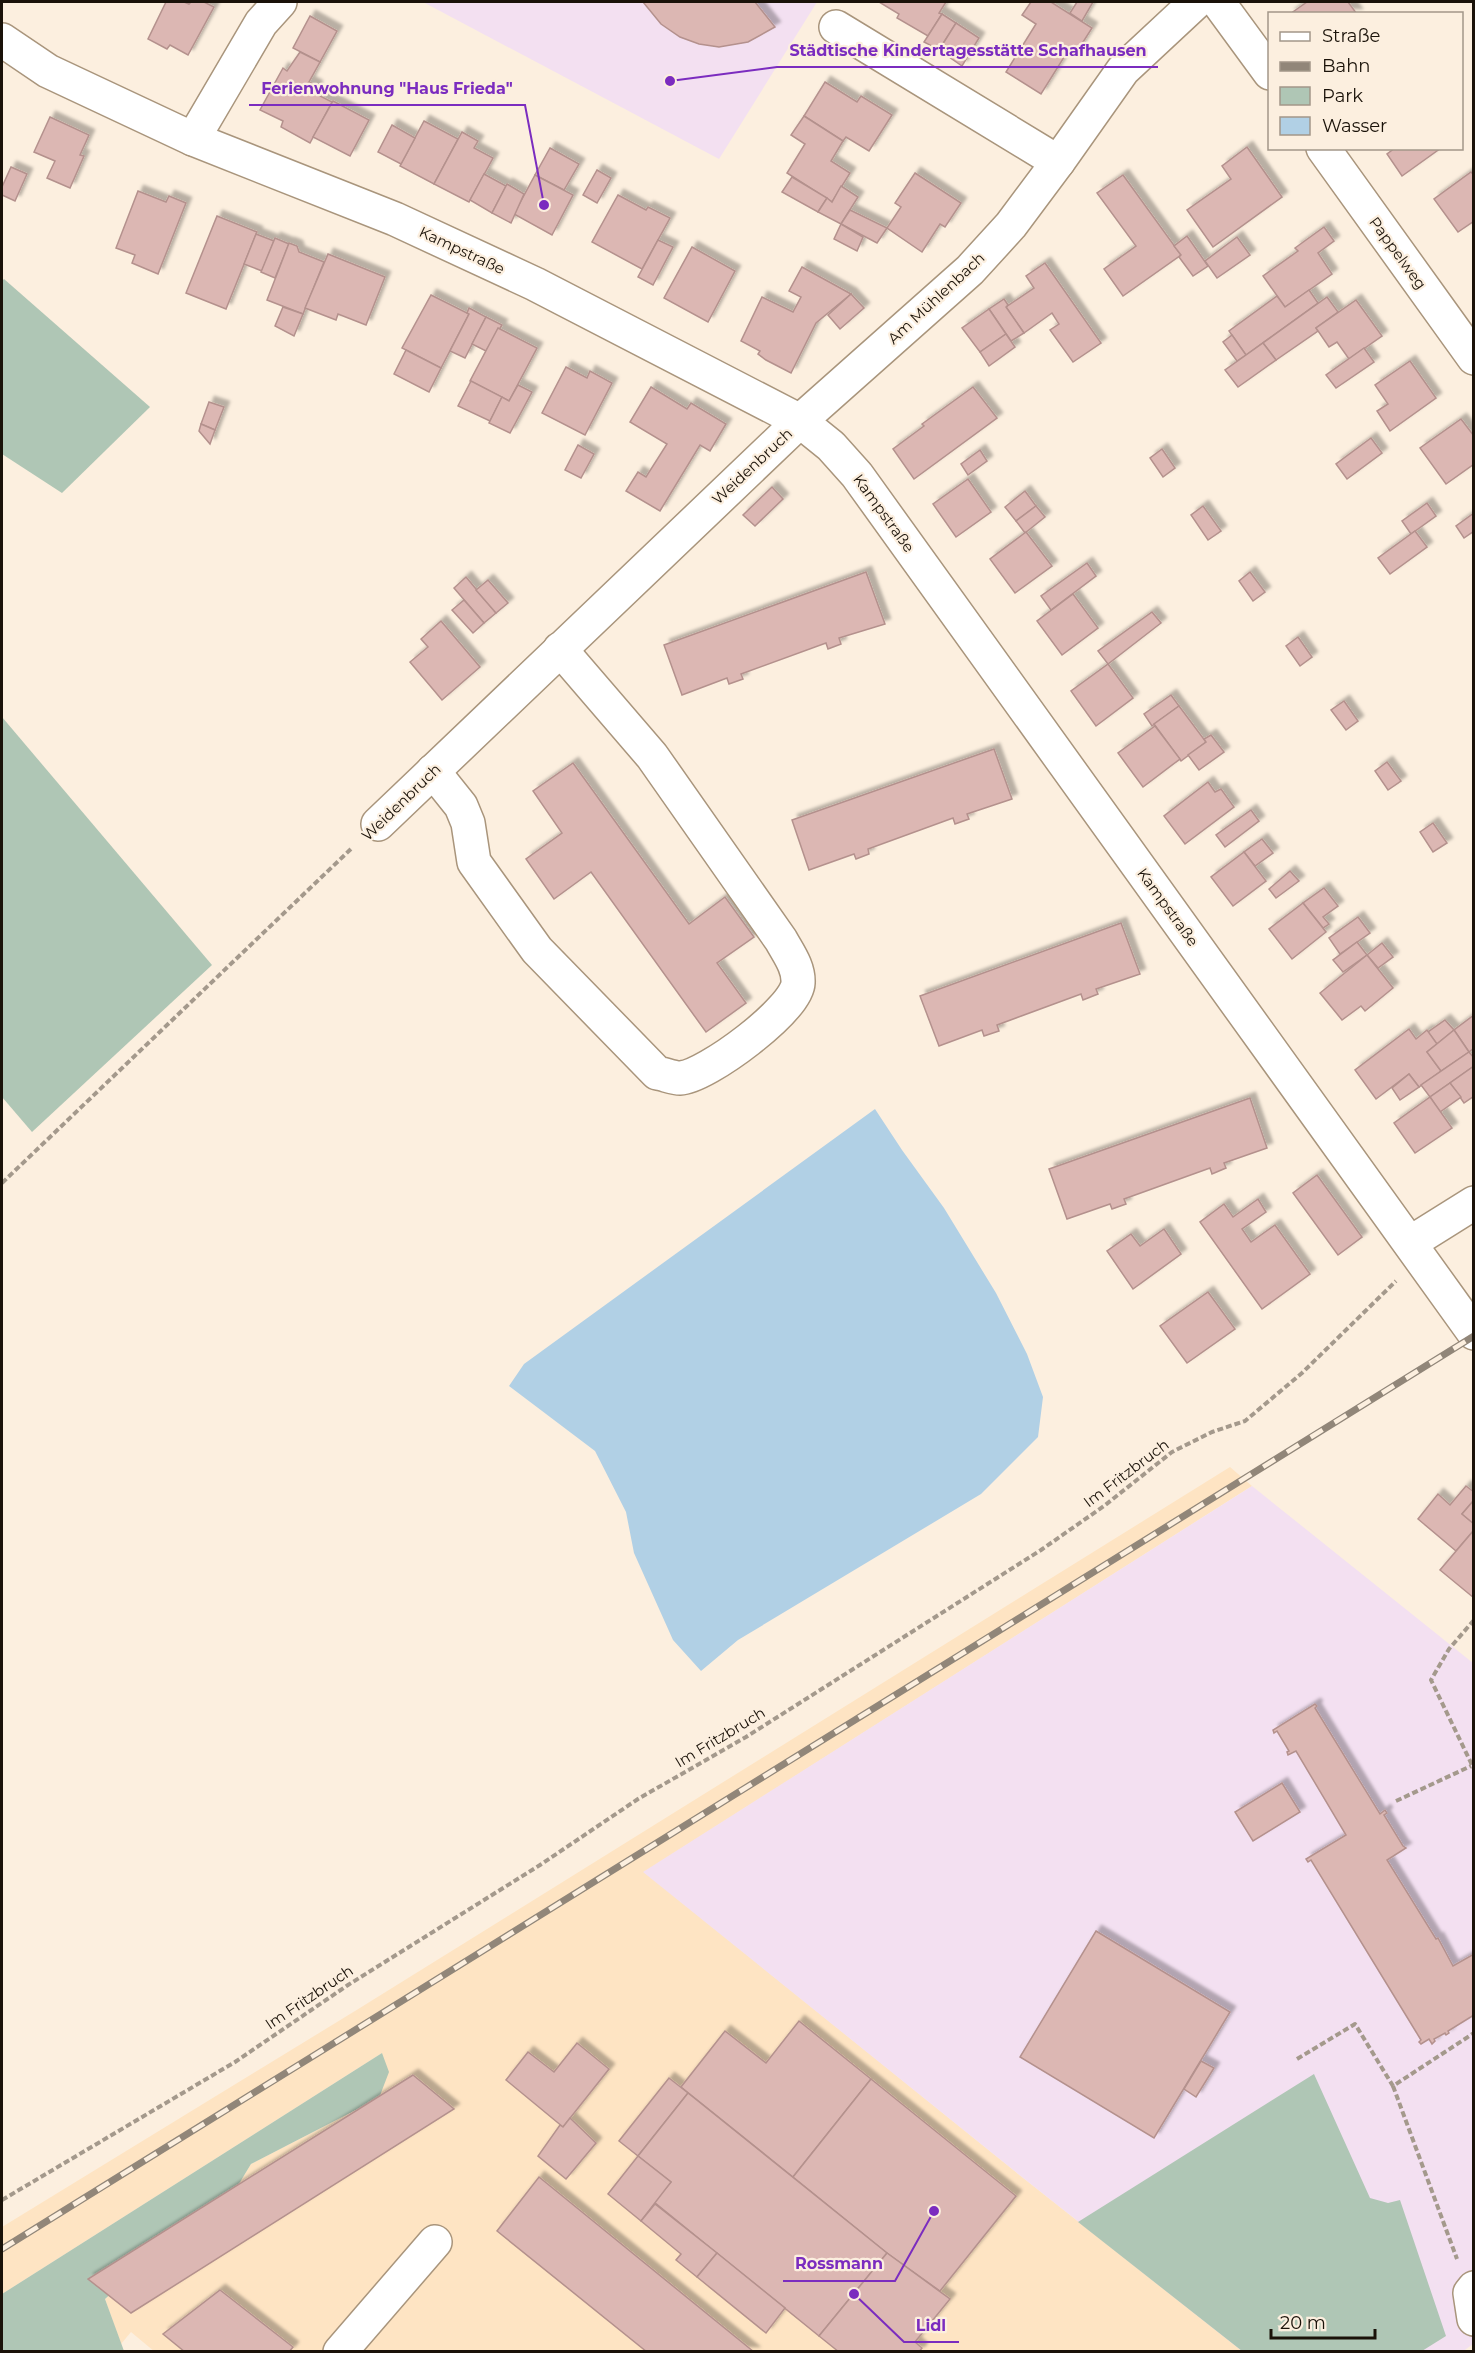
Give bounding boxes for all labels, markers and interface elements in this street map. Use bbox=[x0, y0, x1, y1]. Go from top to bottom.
legend bbox=[1268, 12, 1463, 150]
text: Straße bbox=[1322, 25, 1381, 47]
callout: Städtische Kindertagesstätte Schafhausen bbox=[777, 33, 1158, 67]
text: Städtische Kindertagesstätte Schafhausen bbox=[789, 41, 1147, 60]
text: Bahn bbox=[1322, 55, 1371, 77]
callout: Ferienwohnung "Haus Frieda" bbox=[249, 71, 525, 105]
text: Ferienwohnung "Haus Frieda" bbox=[261, 79, 513, 98]
text: Park bbox=[1322, 85, 1363, 107]
text: Wasser bbox=[1322, 115, 1387, 137]
street label: Pappelweg bbox=[1365, 213, 1431, 293]
street label: Kampstraße bbox=[416, 222, 508, 278]
street label: Am Mühlenbach bbox=[884, 248, 988, 348]
street label: Weidenbruch bbox=[708, 424, 796, 508]
street label: Kampstraße bbox=[849, 470, 919, 556]
street label: Weidenbruch bbox=[357, 759, 445, 845]
street label: Kampstraße bbox=[1133, 864, 1203, 950]
street label: Im Fritzbruch bbox=[1080, 1435, 1172, 1511]
street label: Im Fritzbruch bbox=[671, 1703, 769, 1771]
street label: Im Fritzbruch bbox=[261, 1961, 357, 2033]
callout: Rossmann bbox=[783, 2247, 895, 2281]
text: Rossmann bbox=[795, 2254, 883, 2273]
scale bar bbox=[1271, 2302, 1374, 2340]
callout: Lidl bbox=[904, 2308, 959, 2342]
text: 20 m bbox=[1280, 2312, 1326, 2334]
text: Lidl bbox=[916, 2316, 946, 2335]

